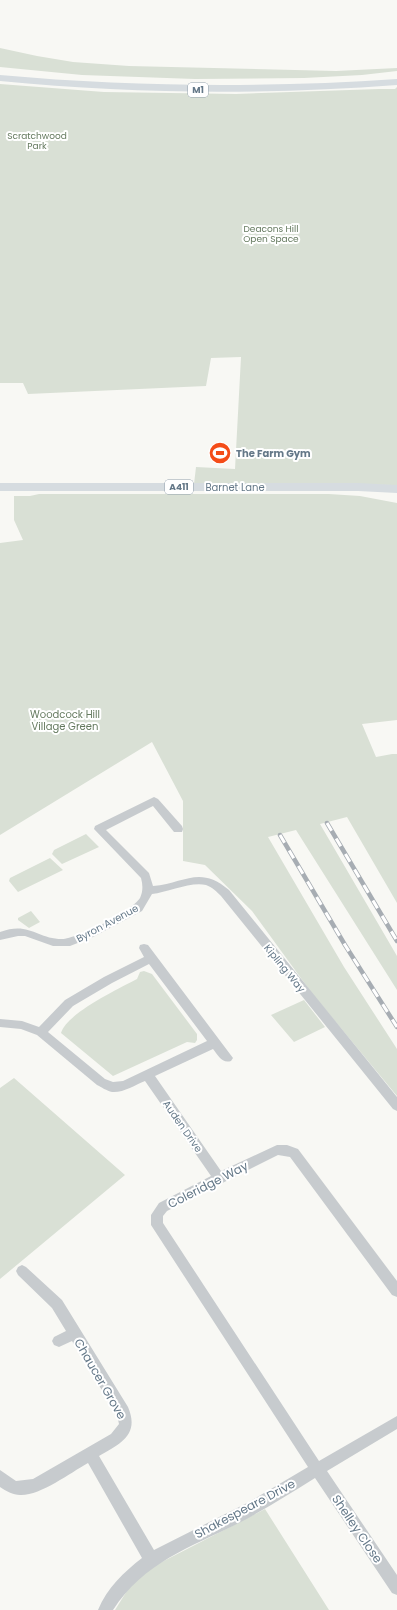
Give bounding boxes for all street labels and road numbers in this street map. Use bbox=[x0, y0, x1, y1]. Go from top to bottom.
road number: M1 bbox=[188, 83, 208, 97]
road number: A411 bbox=[165, 480, 193, 494]
street label: Barnet Lane bbox=[205, 480, 265, 495]
street label: Byron Avenue bbox=[73, 901, 141, 946]
street label: Kipling Way bbox=[260, 941, 309, 996]
street label: Auden Drive bbox=[159, 1097, 206, 1155]
street label: Coleridge Way bbox=[165, 1157, 251, 1212]
street label: Chaucer Grove bbox=[70, 1335, 130, 1422]
street label: Shakespeare Drive bbox=[192, 1475, 298, 1542]
street label: Shelley Close bbox=[328, 1491, 387, 1566]

